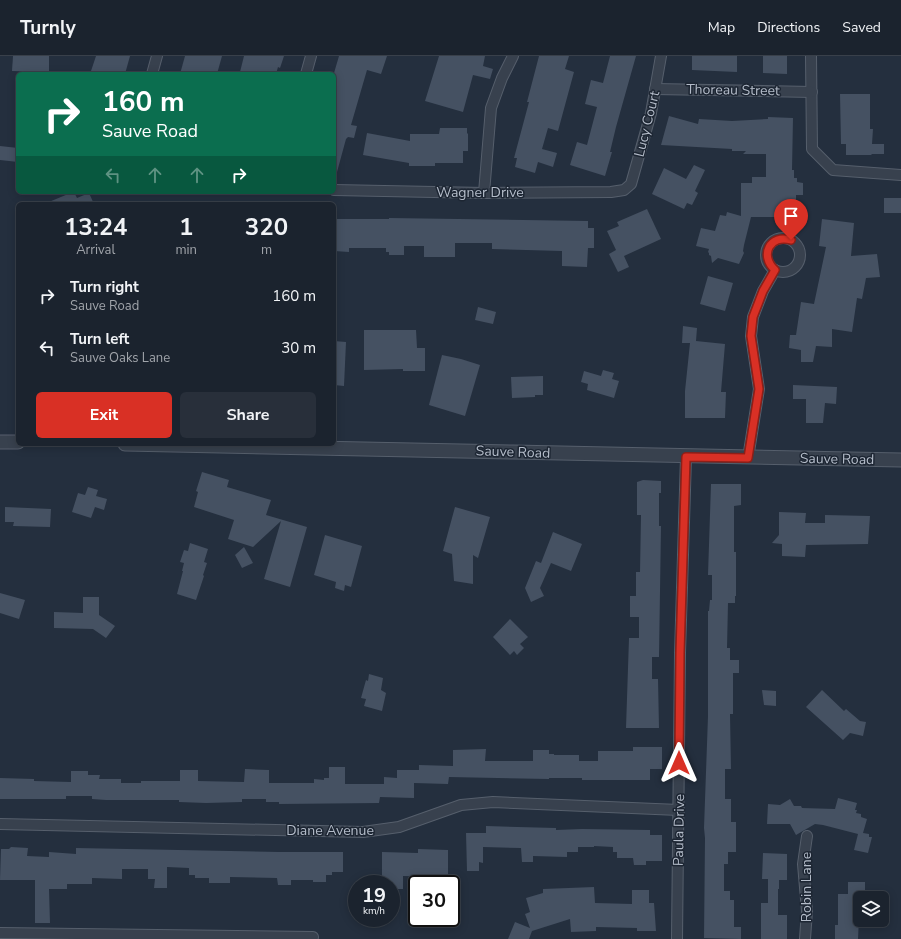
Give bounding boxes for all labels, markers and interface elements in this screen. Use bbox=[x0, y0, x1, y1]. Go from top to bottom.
text: Turnly bbox=[20, 15, 76, 41]
text: Map bbox=[708, 18, 735, 37]
text: Directions bbox=[757, 18, 820, 37]
text: Saved bbox=[842, 18, 881, 37]
street label: Thoreau Street bbox=[686, 80, 780, 100]
text: 160 m bbox=[102, 83, 185, 121]
icon: right bbox=[36, 88, 88, 140]
street label: Lucy Court bbox=[630, 89, 664, 159]
text: Sauve Road bbox=[102, 119, 198, 143]
icon: left bbox=[102, 164, 124, 186]
icon: ahead bbox=[144, 164, 166, 186]
icon: ahead bbox=[186, 164, 208, 186]
icon: right bbox=[228, 164, 250, 186]
street label: Wagner Drive bbox=[436, 183, 524, 202]
pin bbox=[774, 199, 808, 240]
icon: arrive bbox=[780, 205, 802, 227]
text: 13:24 bbox=[64, 211, 127, 243]
text: 1 bbox=[179, 211, 193, 243]
text: 320 bbox=[245, 211, 288, 243]
text: Arrival bbox=[76, 241, 115, 259]
text: min bbox=[175, 241, 197, 259]
text: m bbox=[261, 241, 272, 259]
text: Turn right bbox=[70, 277, 139, 297]
icon: right bbox=[36, 285, 58, 307]
text: 160 m bbox=[272, 286, 316, 306]
text: Sauve Road bbox=[70, 297, 139, 315]
text: Turn left bbox=[70, 329, 129, 349]
icon: left bbox=[36, 337, 58, 359]
text: 30 m bbox=[281, 338, 316, 358]
text: Sauve Oaks Lane bbox=[70, 349, 170, 367]
button: Exit bbox=[36, 392, 172, 438]
button: Share bbox=[180, 392, 316, 438]
street label: Sauve Road bbox=[475, 441, 551, 463]
street label: Sauve Road bbox=[800, 449, 874, 469]
position arrow bbox=[658, 742, 700, 784]
street label: Paula Drive bbox=[669, 794, 689, 866]
street label: Diane Avenue bbox=[286, 821, 374, 840]
street label: Robin Lane bbox=[797, 852, 816, 922]
speed limit sign: 30 bbox=[408, 875, 460, 927]
text: 19 bbox=[362, 882, 386, 909]
map controls bbox=[853, 891, 889, 927]
button: layers bbox=[853, 891, 889, 927]
text: km/h bbox=[363, 904, 385, 918]

